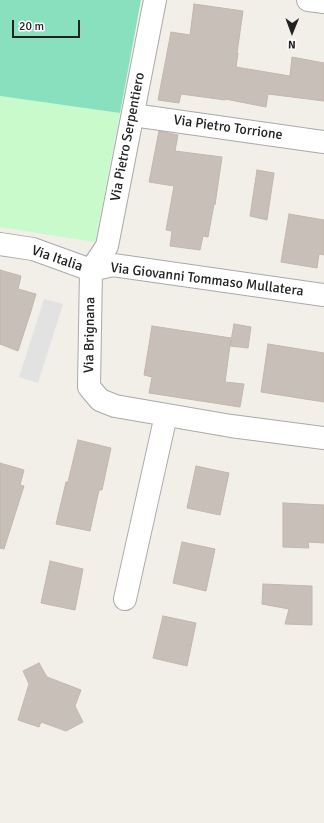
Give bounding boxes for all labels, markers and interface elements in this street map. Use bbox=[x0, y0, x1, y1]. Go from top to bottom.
scale bar bbox=[14, 12, 82, 38]
north arrow bbox=[272, 12, 312, 52]
text: 20 m bbox=[19, 19, 44, 34]
text: N bbox=[288, 38, 296, 51]
street label: Via Pietro Serpentiero bbox=[107, 71, 149, 203]
street label: Via Pietro Torrione bbox=[172, 112, 284, 144]
street label: Via Italia bbox=[29, 242, 85, 276]
street label: Via Giovanni Tommaso Mullatera bbox=[110, 260, 304, 300]
street label: Via Brignana bbox=[81, 297, 99, 373]

